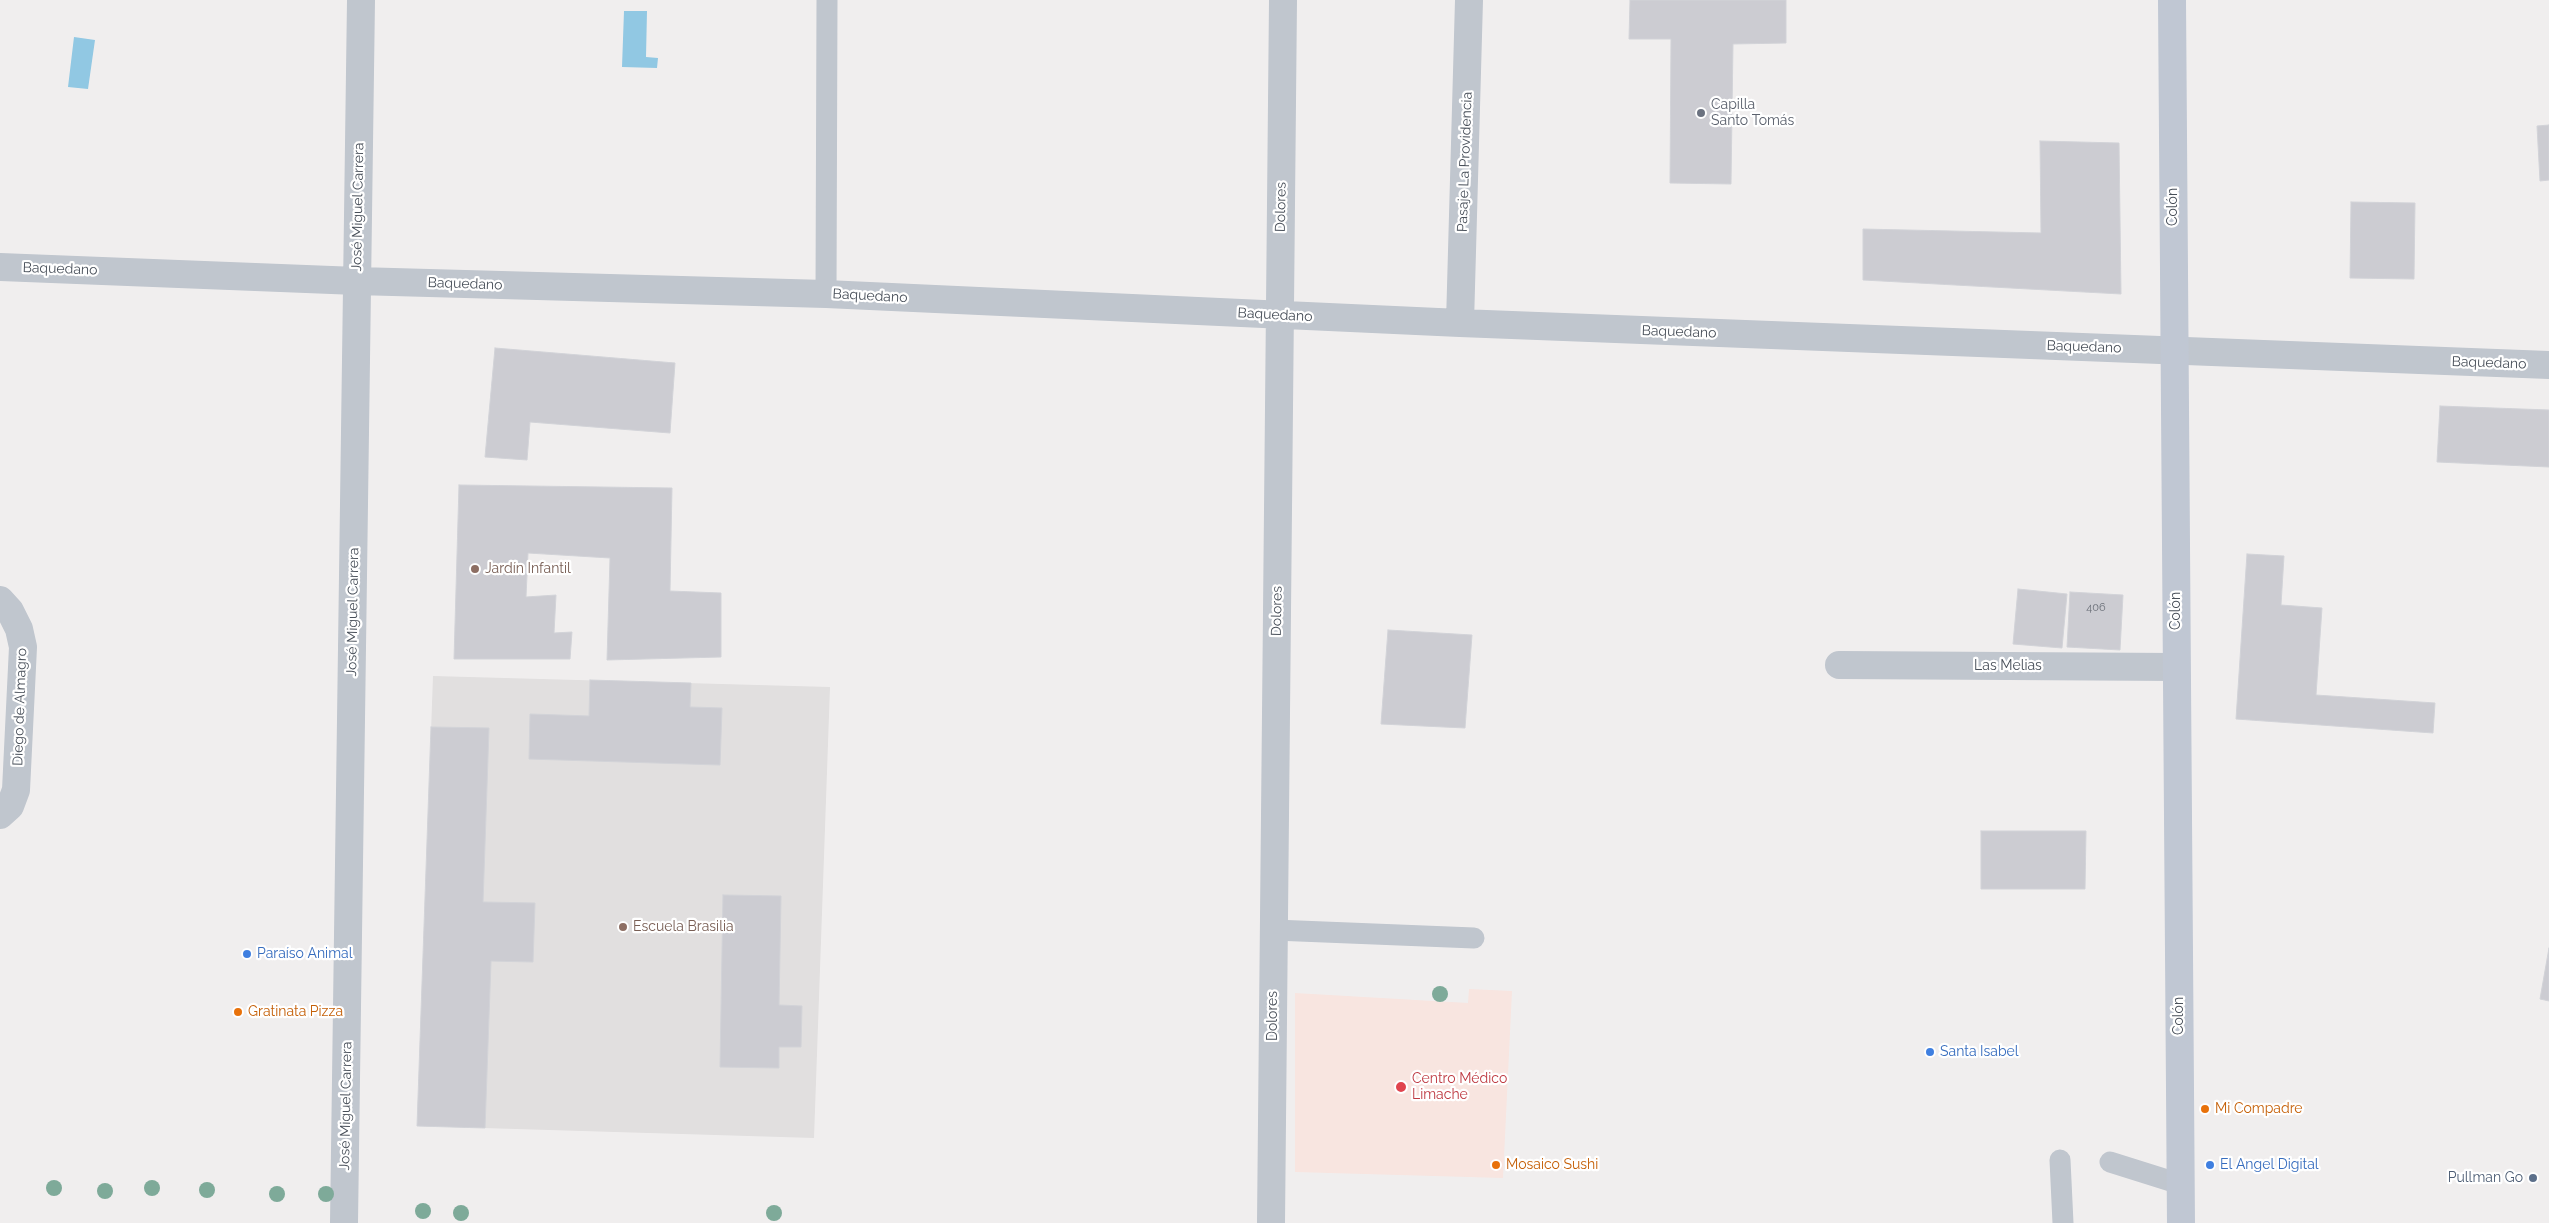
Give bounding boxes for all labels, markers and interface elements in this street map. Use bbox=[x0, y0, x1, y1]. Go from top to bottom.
street label: Pasaje La Providencia bbox=[1454, 92, 1476, 232]
place label: Capilla Santo Tomás bbox=[1711, 97, 1794, 130]
marker: Capilla Santo Tomás bbox=[1695, 107, 1707, 119]
street label: José Miguel Carrera bbox=[348, 142, 368, 272]
street label: Dolores bbox=[1272, 182, 1290, 232]
street label: Colón bbox=[2165, 188, 2181, 226]
street label: Baquedano bbox=[22, 259, 98, 279]
street label: Baquedano bbox=[427, 274, 503, 294]
street label: Baquedano bbox=[832, 286, 908, 306]
street label: Baquedano bbox=[1237, 305, 1313, 325]
street label: Baquedano bbox=[1641, 322, 1717, 342]
street label: Baquedano bbox=[2046, 337, 2122, 357]
street label: Baquedano bbox=[2451, 353, 2527, 373]
street label: José Miguel Carrera bbox=[343, 547, 363, 677]
place label: Jardín Infantil bbox=[485, 561, 571, 577]
marker: Jardín Infantil bbox=[469, 563, 481, 575]
street label: Dolores bbox=[1268, 586, 1286, 636]
street label: Colón bbox=[2168, 592, 2184, 630]
house number: 406 bbox=[2086, 601, 2106, 615]
street label: Diego de Almagro bbox=[10, 648, 30, 766]
street label: Las Melias bbox=[1974, 658, 2042, 674]
place label: Escuela Brasilia bbox=[633, 919, 734, 935]
marker: Escuela Brasilia bbox=[617, 921, 629, 933]
place label: Paraíso Animal bbox=[257, 946, 352, 962]
marker: Paraíso Animal bbox=[241, 948, 253, 960]
street label: Dolores bbox=[1265, 991, 1281, 1041]
street label: Colón bbox=[2171, 997, 2187, 1035]
place label: Gratinata Pizza bbox=[248, 1004, 343, 1020]
marker: Gratinata Pizza bbox=[232, 1006, 244, 1018]
street label: José Miguel Carrera bbox=[336, 1041, 356, 1171]
place label: Santa Isabel bbox=[1940, 1044, 2019, 1060]
marker: Santa Isabel bbox=[1924, 1046, 1936, 1058]
place label: Centro Médico Limache bbox=[1412, 1071, 1507, 1104]
marker: Centro Médico Limache bbox=[1394, 1080, 1408, 1094]
place label: Mi Compadre bbox=[2215, 1101, 2303, 1117]
marker: Mi Compadre bbox=[2199, 1103, 2211, 1115]
place label: Mosaico Sushi bbox=[1506, 1157, 1598, 1173]
place label: El Angel Digital bbox=[2220, 1157, 2319, 1173]
marker: Mosaico Sushi bbox=[1490, 1159, 1502, 1171]
marker: El Angel Digital bbox=[2204, 1159, 2216, 1171]
place label: Pullman Go bbox=[2448, 1170, 2523, 1186]
marker: Pullman Go bbox=[2527, 1172, 2539, 1184]

